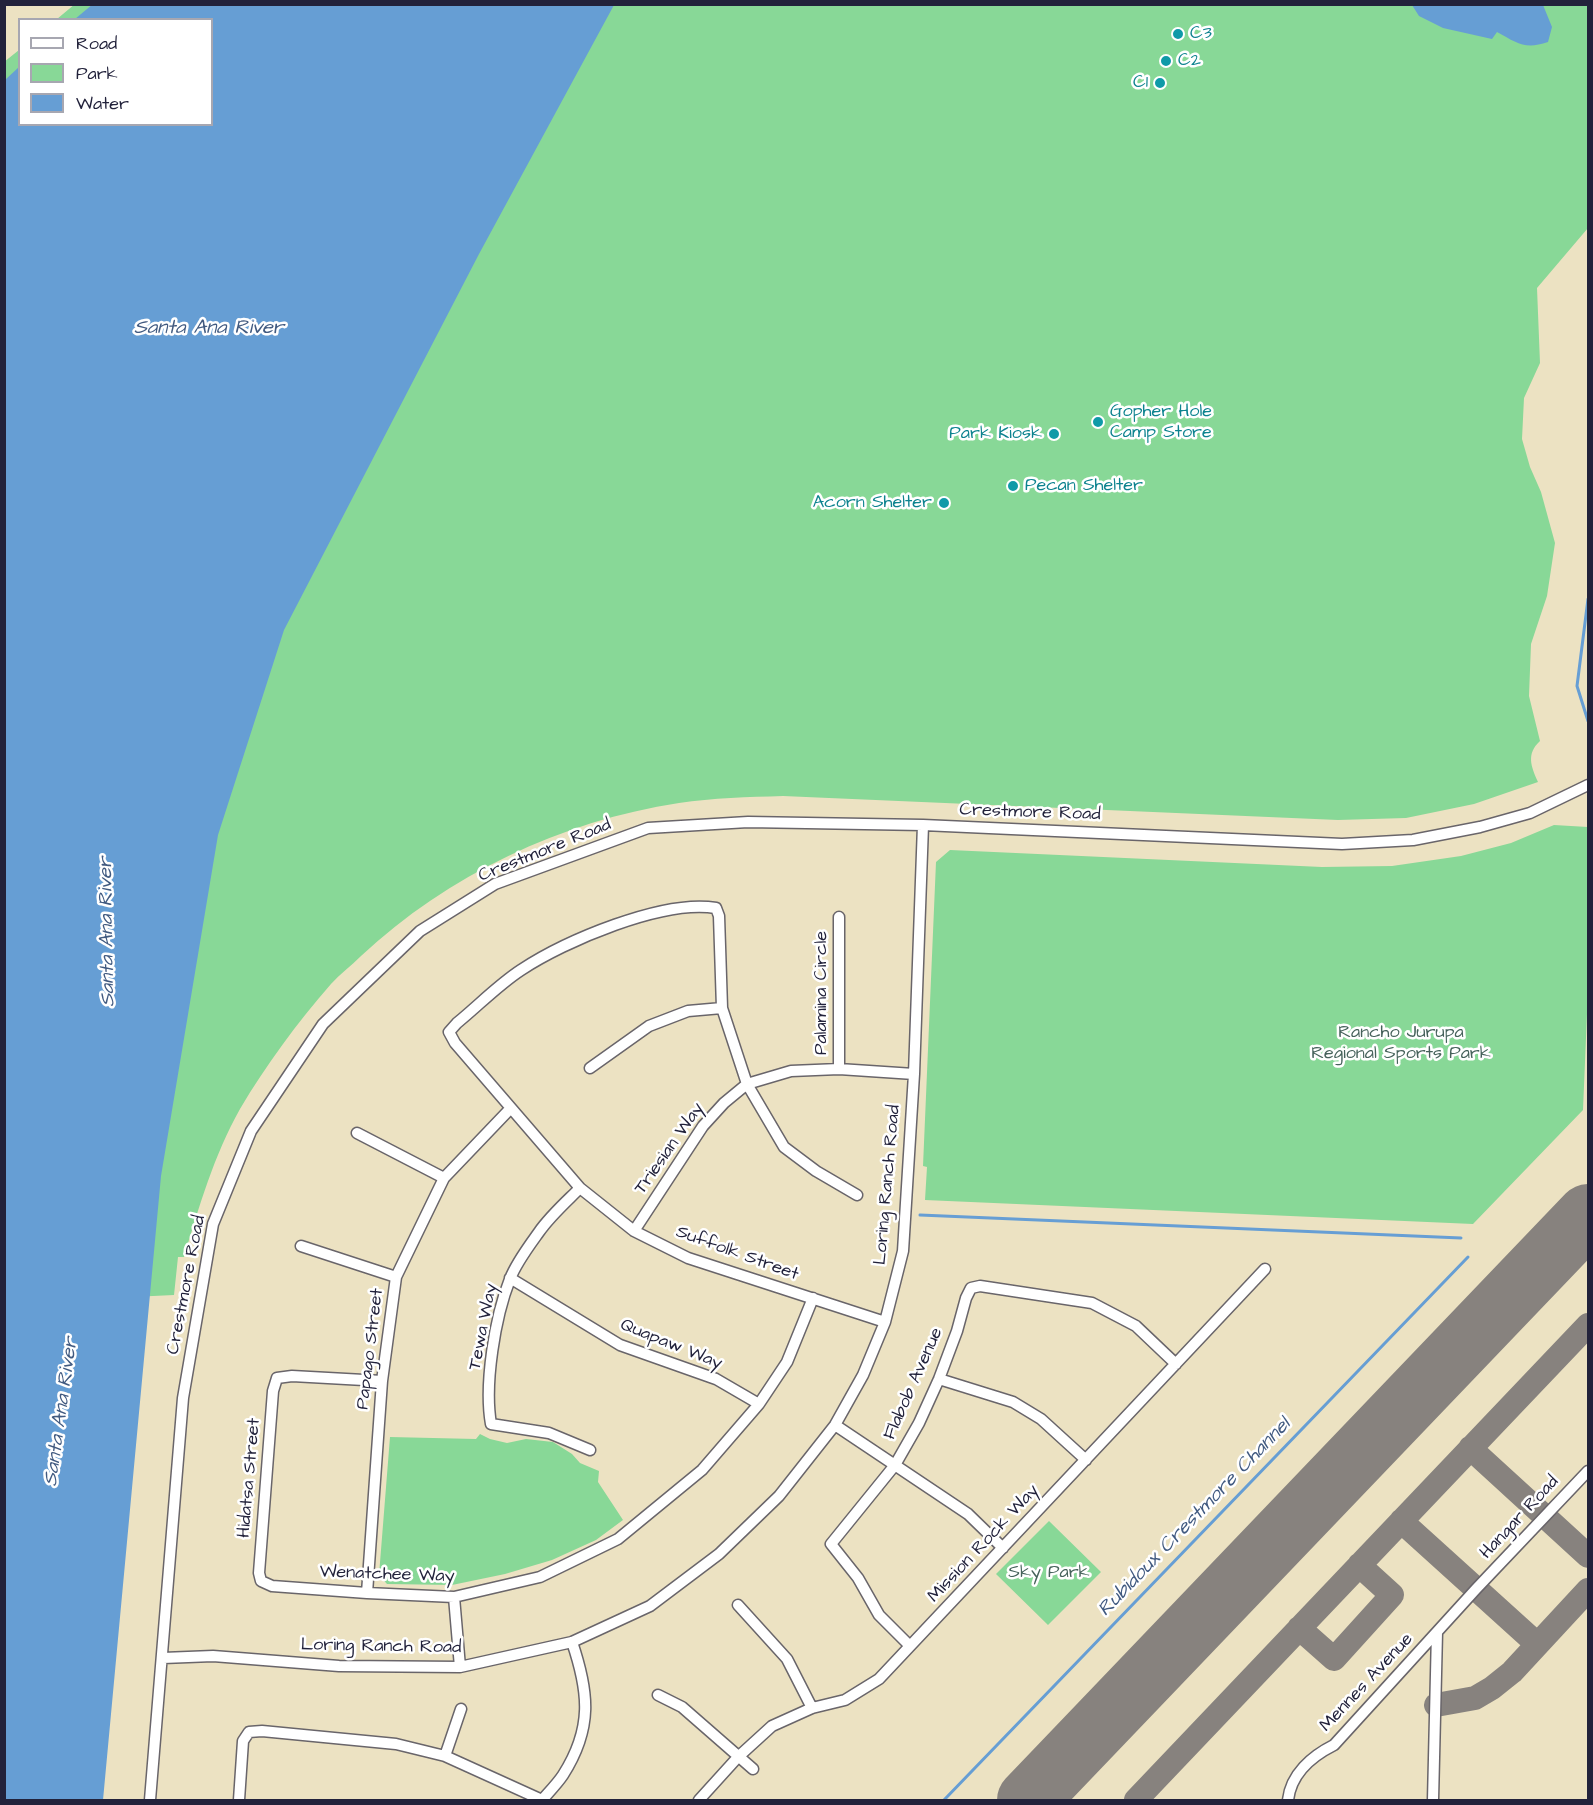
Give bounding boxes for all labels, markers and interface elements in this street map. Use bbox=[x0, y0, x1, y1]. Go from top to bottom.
legend bbox=[18, 18, 213, 126]
place label: C3 bbox=[1190, 23, 1212, 45]
marker: C3 bbox=[1171, 27, 1185, 41]
text: Road bbox=[76, 31, 117, 56]
place label: C2 bbox=[1178, 50, 1201, 72]
marker: C2 bbox=[1159, 54, 1173, 68]
text: Park bbox=[76, 61, 118, 86]
place label: C1 bbox=[1133, 72, 1148, 94]
marker: C1 bbox=[1153, 76, 1167, 90]
text: Water bbox=[76, 91, 129, 116]
water label: Santa Ana River bbox=[134, 317, 284, 341]
place label: Gopher Hole Camp Store bbox=[1110, 401, 1212, 444]
marker: Gopher Hole Camp Store bbox=[1091, 415, 1105, 429]
place label: Park Kiosk bbox=[949, 423, 1042, 445]
marker: Park Kiosk bbox=[1047, 427, 1061, 441]
place label: Pecan Shelter bbox=[1025, 475, 1143, 497]
marker: Pecan Shelter bbox=[1006, 479, 1020, 493]
place label: Acorn Shelter bbox=[813, 492, 932, 514]
marker: Acorn Shelter bbox=[937, 496, 951, 510]
street label: Crestmore Road bbox=[959, 800, 1101, 826]
street label: Crestmore Road bbox=[476, 815, 614, 887]
water label: Santa Ana River bbox=[95, 857, 121, 1007]
street label: Palamina Circle bbox=[811, 931, 833, 1055]
park label: Rancho Jurupa Regional Sports Park bbox=[1311, 1022, 1491, 1064]
street label: Triesian Way bbox=[631, 1099, 709, 1199]
street label: Loring Ranch Road bbox=[870, 1104, 906, 1266]
street label: Crestmore Road bbox=[163, 1214, 211, 1356]
street label: Suffolk Street bbox=[673, 1222, 801, 1286]
street label: Tewa Way bbox=[465, 1282, 503, 1372]
street label: Papago Street bbox=[353, 1287, 389, 1411]
street label: Quapaw Way bbox=[617, 1315, 725, 1375]
street label: Flabob Avenue bbox=[880, 1325, 948, 1443]
water label: Santa Ana River bbox=[40, 1336, 84, 1488]
water label: Rubidoux Crestmore Channel bbox=[1094, 1414, 1296, 1622]
street label: Hidatsa Street bbox=[234, 1417, 266, 1539]
street label: Hangar Road bbox=[1476, 1472, 1564, 1564]
street label: Mission Rock Way bbox=[924, 1481, 1044, 1607]
street label: Wenatchee Way bbox=[319, 1562, 455, 1588]
park label: Sky Park bbox=[1008, 1562, 1090, 1584]
street label: Mennes Avenue bbox=[1316, 1629, 1418, 1737]
street label: Loring Ranch Road bbox=[301, 1635, 461, 1659]

